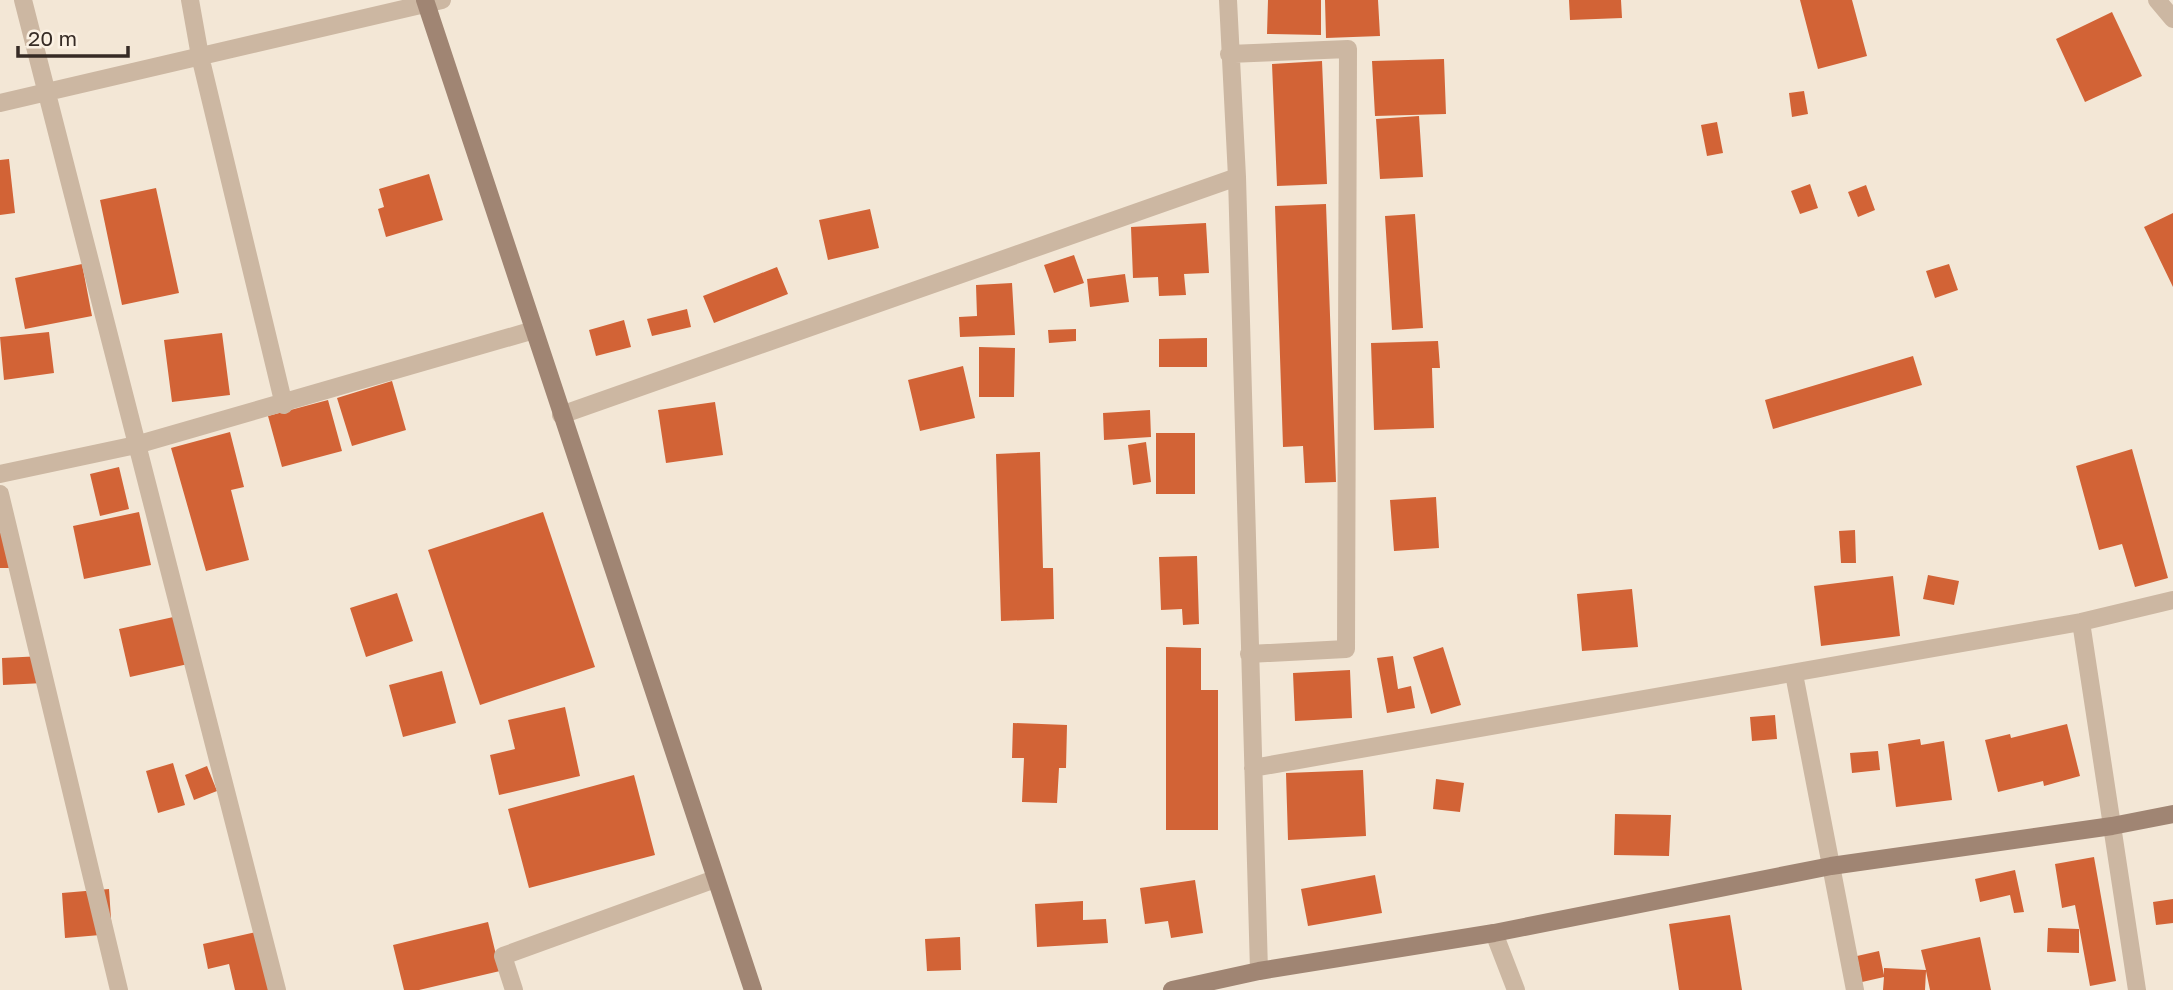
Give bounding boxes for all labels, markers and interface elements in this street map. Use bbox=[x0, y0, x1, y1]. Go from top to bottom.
scale bar bbox=[18, 14, 128, 58]
text: 20 m bbox=[28, 25, 77, 51]

